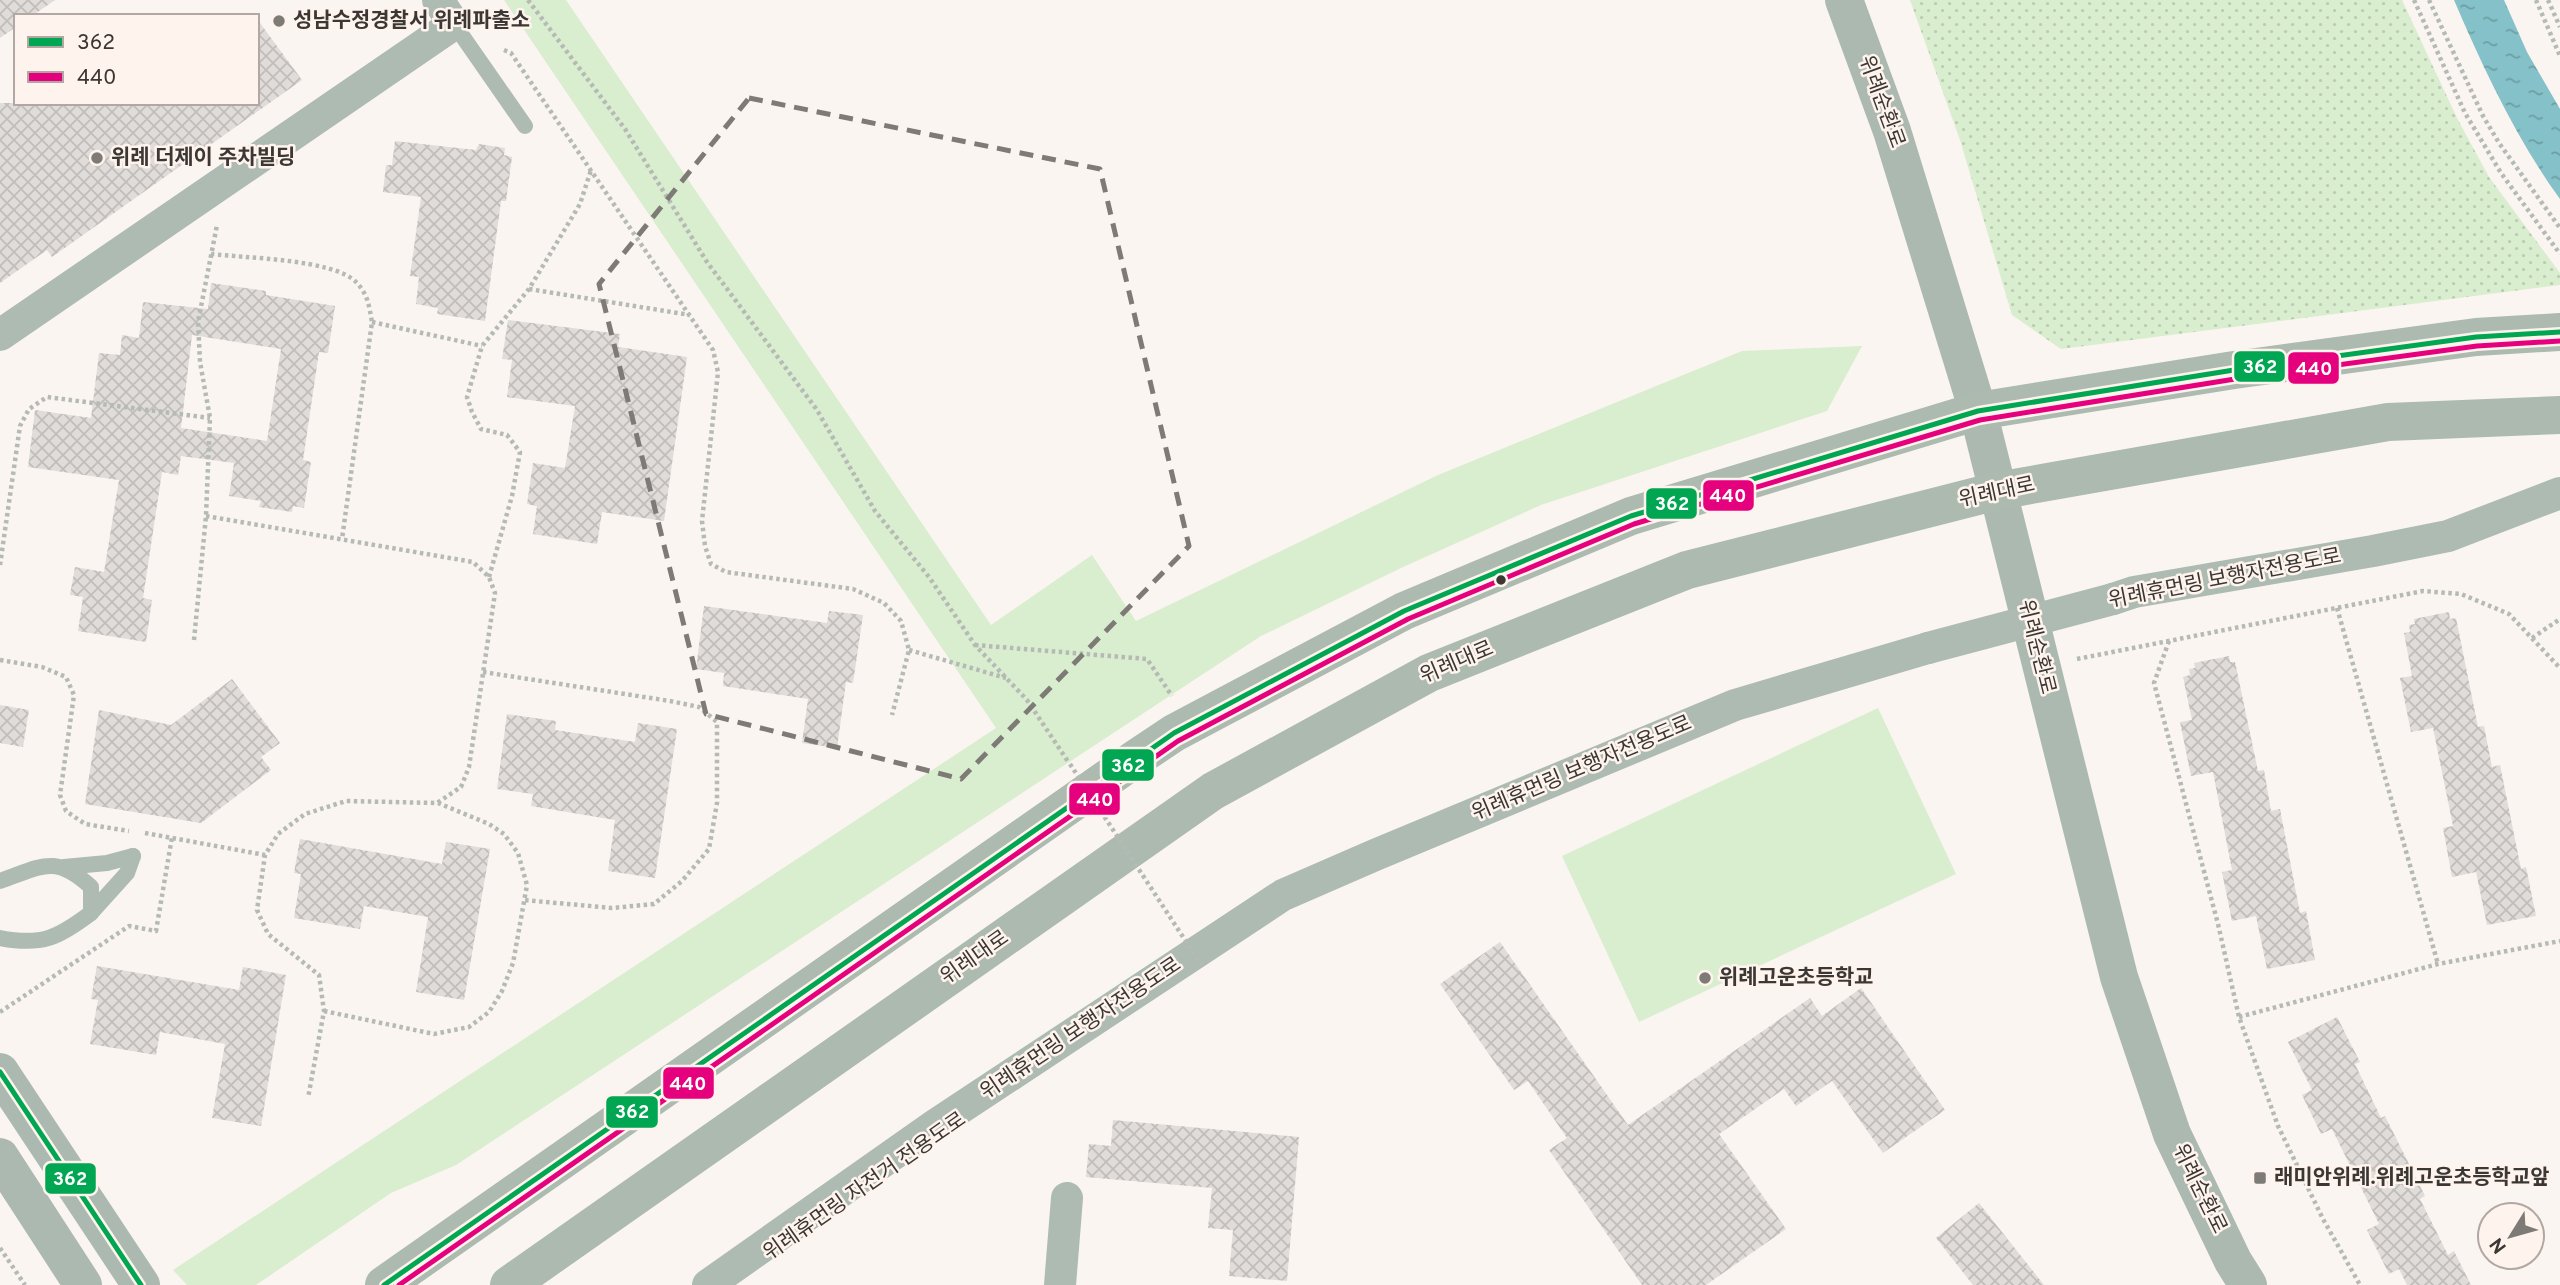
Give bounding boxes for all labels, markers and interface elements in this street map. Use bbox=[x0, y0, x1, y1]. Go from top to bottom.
place label: 성남수정경찰서 위례파출소 bbox=[293, 8, 530, 35]
marker: 성남수정경찰서 위례파출소 bbox=[271, 13, 287, 29]
legend bbox=[14, 14, 259, 105]
text: 362 bbox=[77, 30, 115, 57]
street label: 위례순환로 bbox=[1852, 52, 1910, 152]
text: 440 bbox=[77, 65, 117, 92]
place label: 위례 더제이 주차빌딩 bbox=[111, 145, 295, 172]
marker: 위례 더제이 주차빌딩 bbox=[89, 150, 105, 166]
line badge: 362 bbox=[2233, 350, 2286, 383]
line badge: 440 bbox=[2287, 351, 2340, 385]
text: 362 bbox=[2243, 356, 2277, 380]
text: 440 bbox=[2296, 358, 2332, 382]
street label: 위례대로 bbox=[1956, 472, 2038, 514]
line badge: 440 bbox=[1702, 479, 1755, 512]
text: 440 bbox=[1710, 485, 1746, 509]
line badge: 362 bbox=[1645, 487, 1698, 520]
text: 362 bbox=[1655, 493, 1689, 517]
street label: 위례휴먼링 보행자전용도로 bbox=[2106, 543, 2344, 615]
unlabelled marker bbox=[1494, 573, 1508, 587]
street label: 위례순환로 bbox=[2011, 597, 2061, 697]
street label: 위례대로 bbox=[1416, 635, 1498, 691]
street label: 위례휴먼링 보행자전용도로 bbox=[1468, 710, 1696, 828]
line badge: 362 bbox=[1101, 748, 1155, 782]
text: 362 bbox=[1111, 755, 1145, 779]
line badge: 440 bbox=[1068, 782, 1121, 816]
text: 440 bbox=[1077, 789, 1113, 813]
street label: 위례대로 bbox=[936, 925, 1014, 991]
street label: 위례휴먼링 보행자전용도로 bbox=[975, 952, 1187, 1106]
place label: 위례고운초등학교 bbox=[1719, 965, 1874, 992]
marker: 위례고운초등학교 bbox=[1697, 970, 1713, 986]
line badge: 440 bbox=[662, 1066, 715, 1100]
text: 440 bbox=[670, 1073, 706, 1097]
line badge: 362 bbox=[605, 1095, 659, 1129]
text: 362 bbox=[615, 1101, 649, 1125]
street label: 위례휴먼링 자전거 전용도로 bbox=[758, 1107, 972, 1267]
street label: 위례순환로 bbox=[2166, 1140, 2232, 1238]
line badge: 362 bbox=[44, 1162, 97, 1195]
place label: 래미안위례.위례고운초등학교앞 bbox=[2274, 1165, 2550, 1192]
text: 362 bbox=[53, 1168, 87, 1192]
marker: 래미안위례.위례고운초등학교앞 bbox=[2252, 1170, 2268, 1186]
north arrow bbox=[2476, 1201, 2546, 1271]
text: N bbox=[2485, 1232, 2513, 1258]

